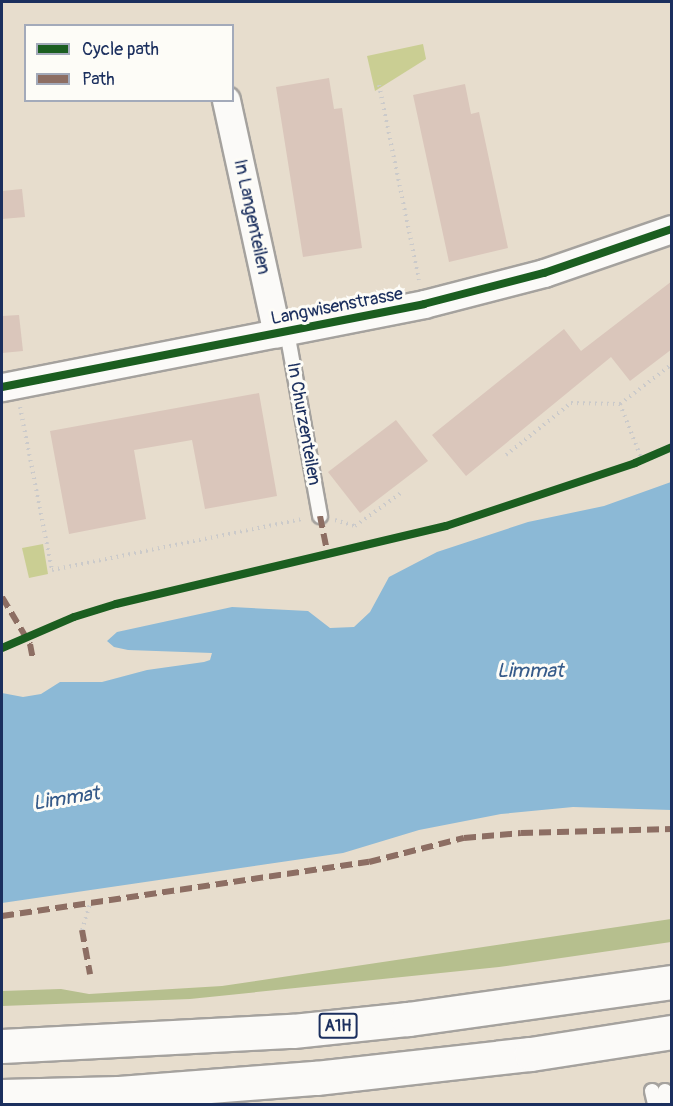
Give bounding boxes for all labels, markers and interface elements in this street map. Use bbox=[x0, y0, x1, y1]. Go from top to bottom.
legend bbox=[24, 24, 234, 102]
text: Cycle path bbox=[82, 38, 159, 61]
text: Path bbox=[82, 68, 115, 91]
street label: In Langenteilen bbox=[228, 157, 274, 277]
street label: Langwisenstrasse bbox=[269, 284, 405, 330]
street label: In Churzenteilen bbox=[282, 361, 324, 487]
water label: Limmat bbox=[497, 658, 563, 682]
water label: Limmat bbox=[31, 781, 101, 815]
road number: A1H bbox=[318, 1013, 358, 1039]

